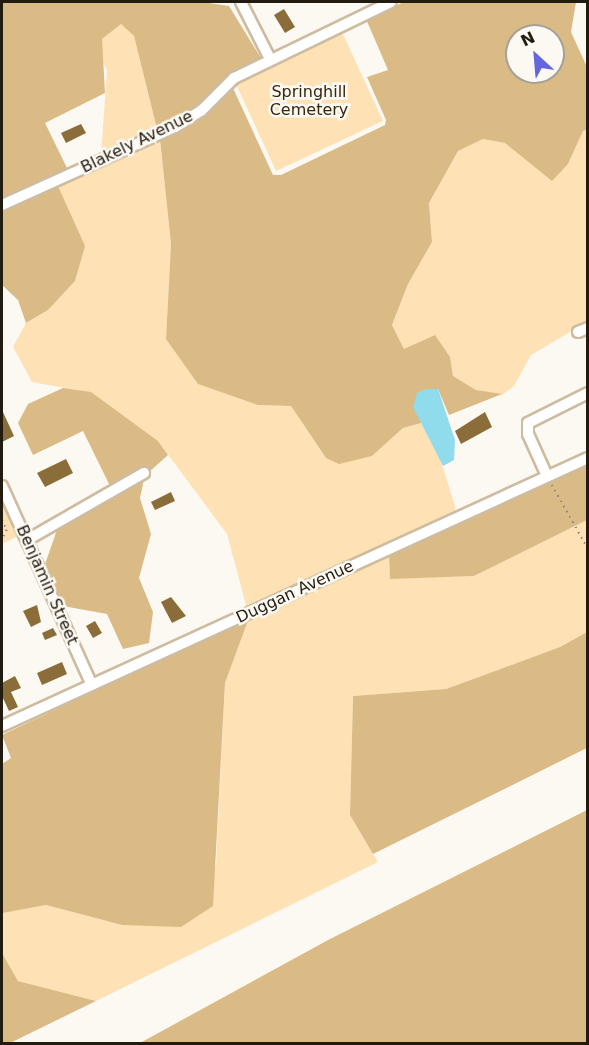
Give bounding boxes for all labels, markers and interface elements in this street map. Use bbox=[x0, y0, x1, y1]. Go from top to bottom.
north arrow bbox=[505, 24, 565, 84]
text: N bbox=[518, 28, 538, 51]
park label: Springhill Cemetery bbox=[270, 82, 348, 120]
street label: Blakely Avenue bbox=[78, 107, 196, 177]
street label: Benjamin Street bbox=[12, 522, 82, 648]
street label: Duggan Avenue bbox=[233, 556, 357, 628]

